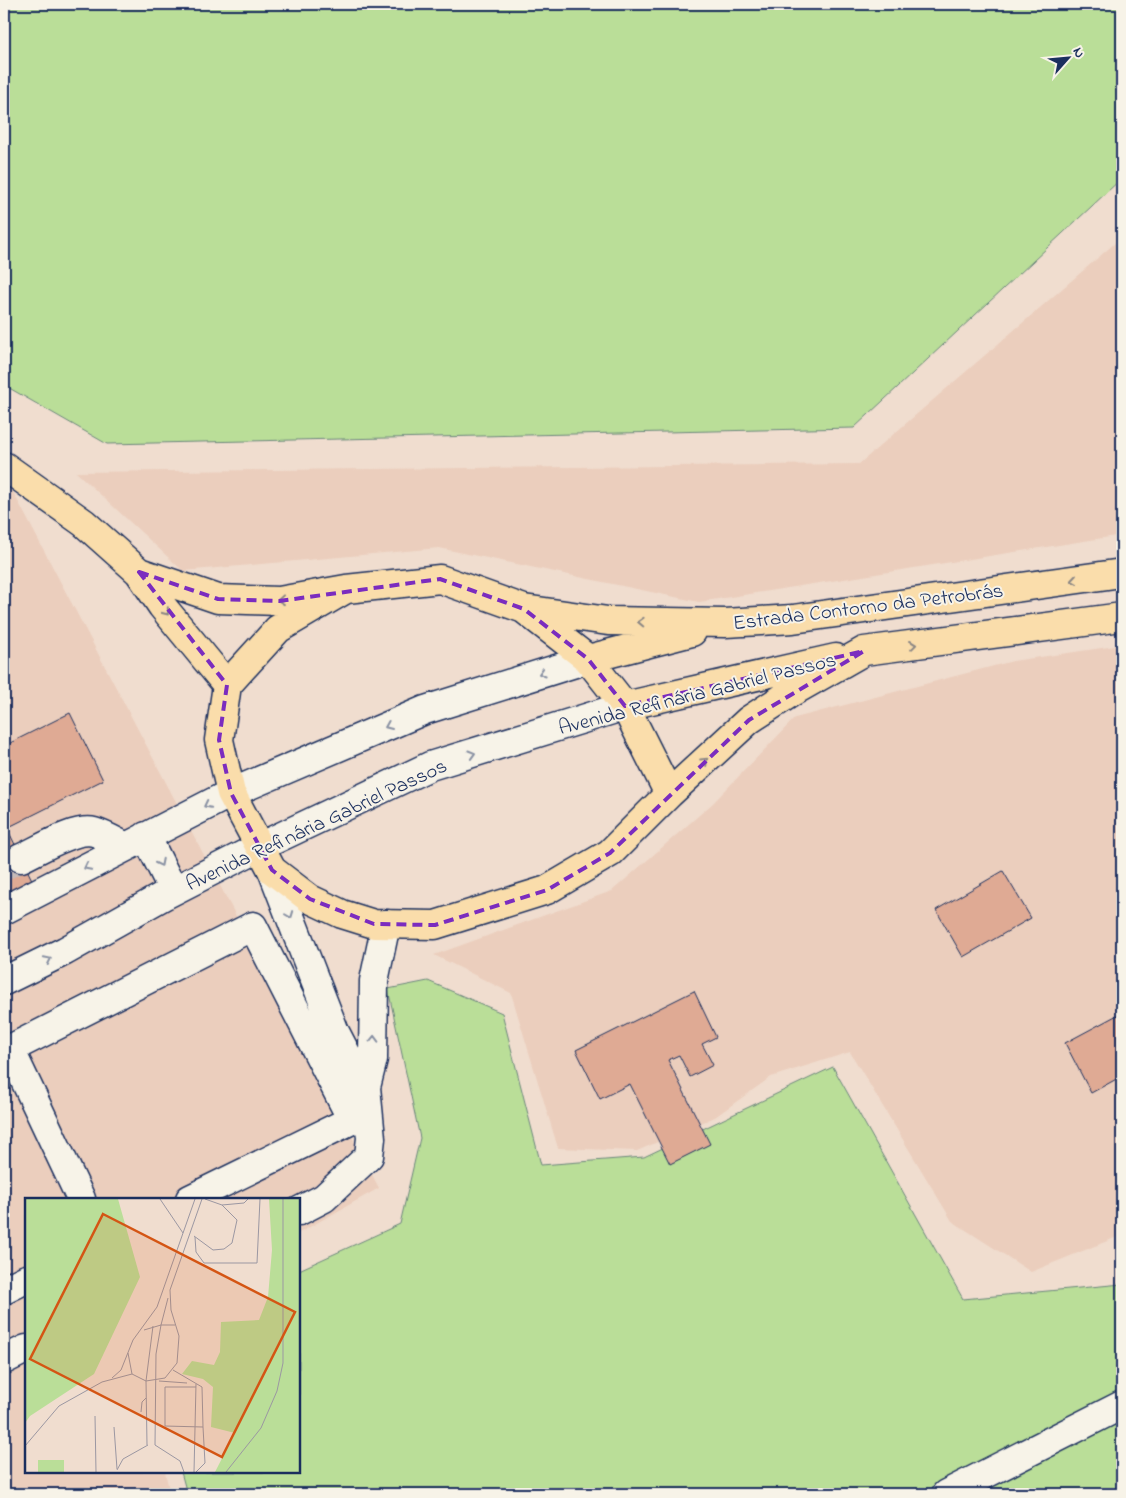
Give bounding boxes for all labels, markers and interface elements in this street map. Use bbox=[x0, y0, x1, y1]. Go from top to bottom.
north arrow bbox=[1044, 32, 1094, 82]
text: N bbox=[1067, 44, 1090, 62]
one-way arrow bbox=[1070, 574, 1078, 585]
street label: Estrada Contorno da Petrobrás bbox=[731, 577, 1005, 639]
one-way arrow bbox=[277, 594, 285, 605]
one-way arrow bbox=[161, 606, 169, 615]
one-way arrow bbox=[637, 617, 645, 627]
one-way arrow bbox=[909, 640, 917, 651]
street label: Avenida Refinária Gabriel Passos bbox=[555, 646, 840, 744]
one-way arrow bbox=[538, 668, 547, 678]
one-way arrow bbox=[384, 719, 393, 730]
one-way arrow bbox=[467, 749, 475, 759]
street label: Avenida Refinária Gabriel Passos bbox=[181, 752, 452, 900]
one-way arrow bbox=[699, 758, 708, 767]
one-way arrow bbox=[204, 799, 213, 809]
one-way arrow bbox=[154, 858, 164, 867]
one-way arrow bbox=[84, 861, 93, 871]
one-way arrow bbox=[284, 910, 294, 919]
one-way arrow bbox=[42, 956, 51, 966]
one-way arrow bbox=[368, 1035, 379, 1043]
inset map bbox=[25, 1198, 300, 1473]

